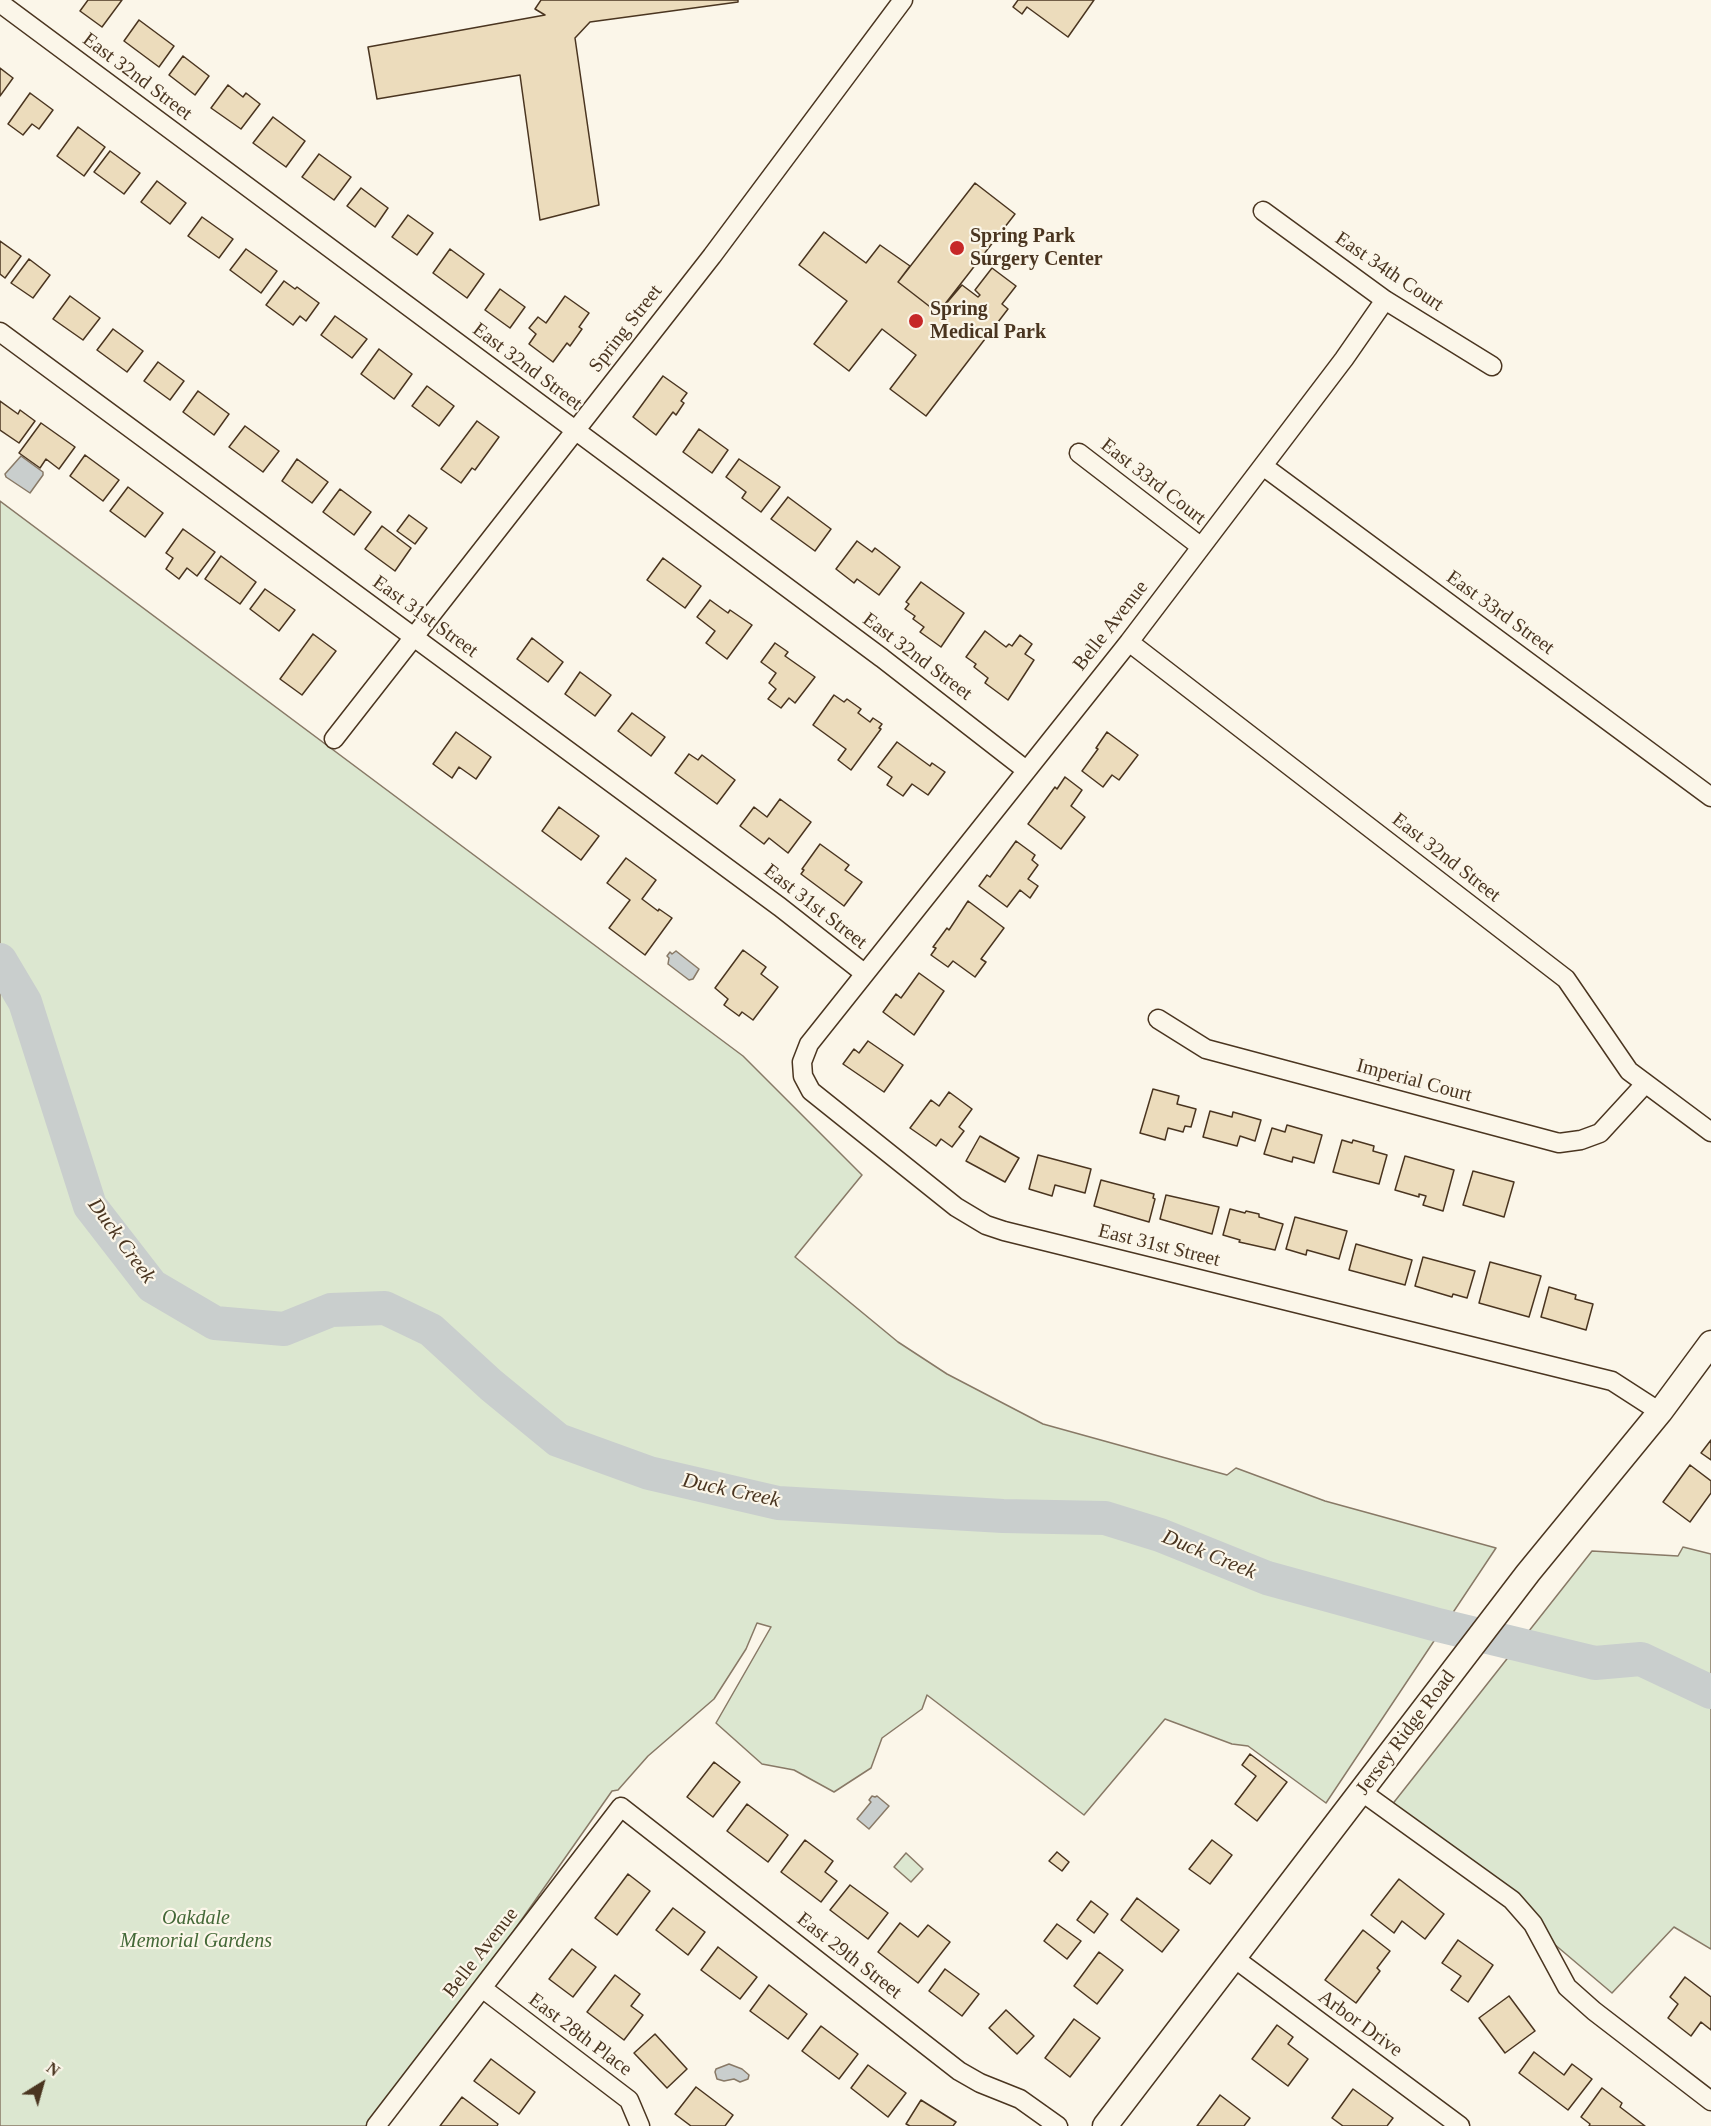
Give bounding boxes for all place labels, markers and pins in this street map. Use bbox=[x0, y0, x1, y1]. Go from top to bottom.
place label: Spring Park Surgery Center bbox=[970, 225, 1103, 272]
marker: Spring Park Surgery Center bbox=[948, 239, 966, 257]
place label: Spring Medical Park bbox=[930, 298, 1046, 345]
marker: Spring Medical Park bbox=[907, 312, 925, 330]

